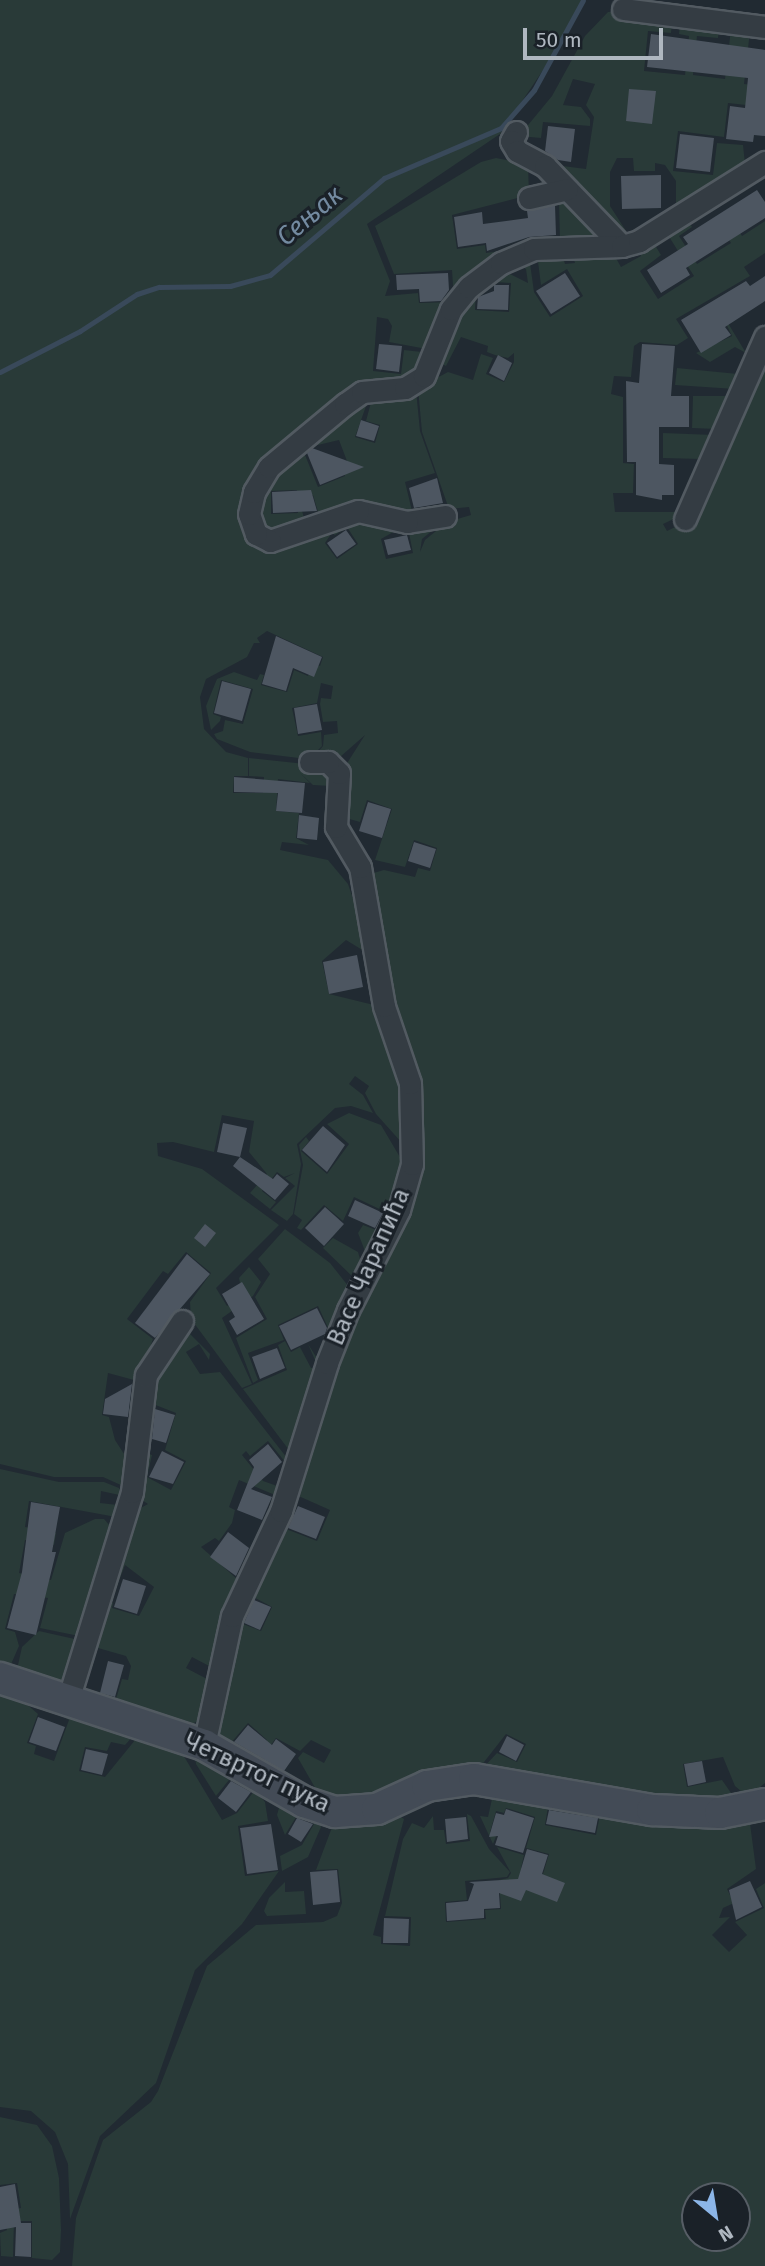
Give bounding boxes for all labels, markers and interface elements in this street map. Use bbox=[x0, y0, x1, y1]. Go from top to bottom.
scale bar bbox=[527, 14, 667, 58]
text: 50 m bbox=[536, 27, 582, 53]
water label: Сењак bbox=[270, 179, 350, 253]
street label: Васе Чарапића bbox=[322, 1184, 416, 1350]
street label: Четвртог пука bbox=[180, 1727, 334, 1819]
north arrow bbox=[681, 2182, 751, 2252]
text: N bbox=[715, 2221, 737, 2247]

